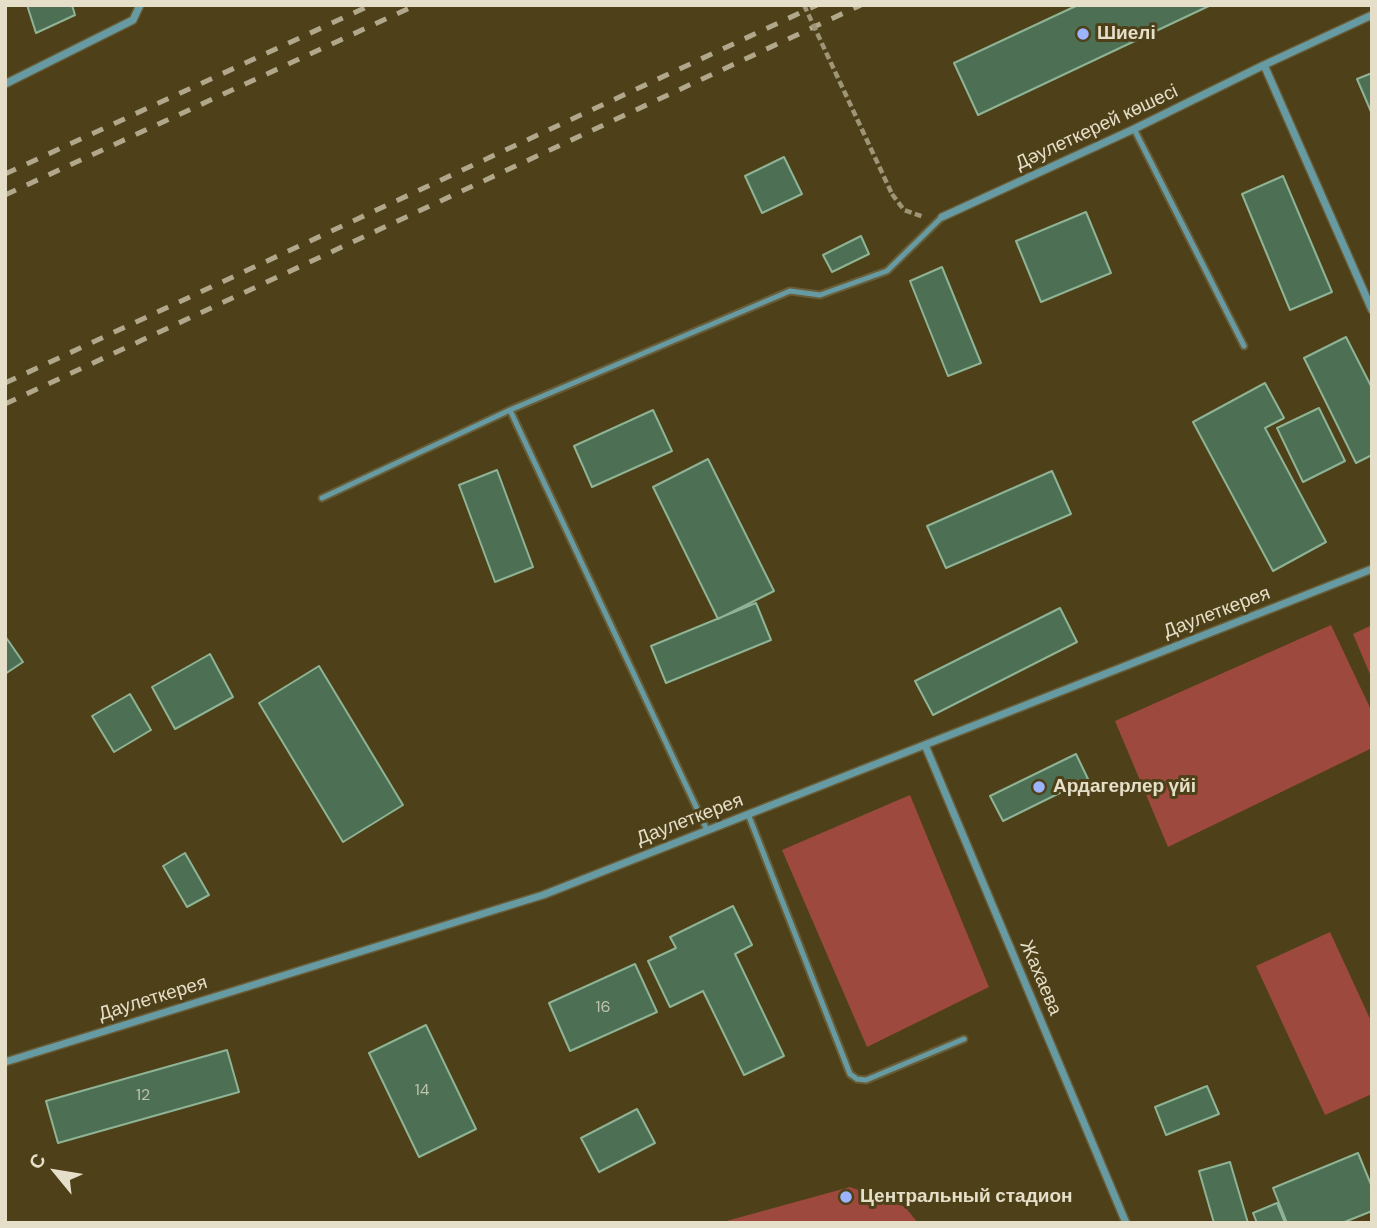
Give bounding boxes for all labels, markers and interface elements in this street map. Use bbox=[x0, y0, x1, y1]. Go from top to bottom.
place label: Шиелі bbox=[1097, 23, 1156, 45]
marker: Шиелі bbox=[1075, 26, 1091, 42]
street label: Дәулеткерей көшесі bbox=[1012, 80, 1182, 176]
street label: Даулеткерея bbox=[1160, 582, 1274, 644]
place label: Ардагерлер үйі bbox=[1053, 776, 1196, 798]
marker: Ардагерлер үйі bbox=[1031, 779, 1047, 795]
street label: Даулеткерея bbox=[633, 789, 747, 851]
street label: Жахаева bbox=[1014, 937, 1066, 1019]
street label: Даулеткерея bbox=[96, 972, 210, 1026]
house number: 16 bbox=[595, 998, 611, 1018]
house number: 14 bbox=[415, 1081, 429, 1101]
house number: 12 bbox=[136, 1086, 150, 1106]
north arrow bbox=[21, 1137, 91, 1207]
text: С bbox=[23, 1149, 52, 1173]
place label: Центральный стадион bbox=[860, 1186, 1072, 1208]
marker: Центральный стадион bbox=[838, 1189, 854, 1205]

